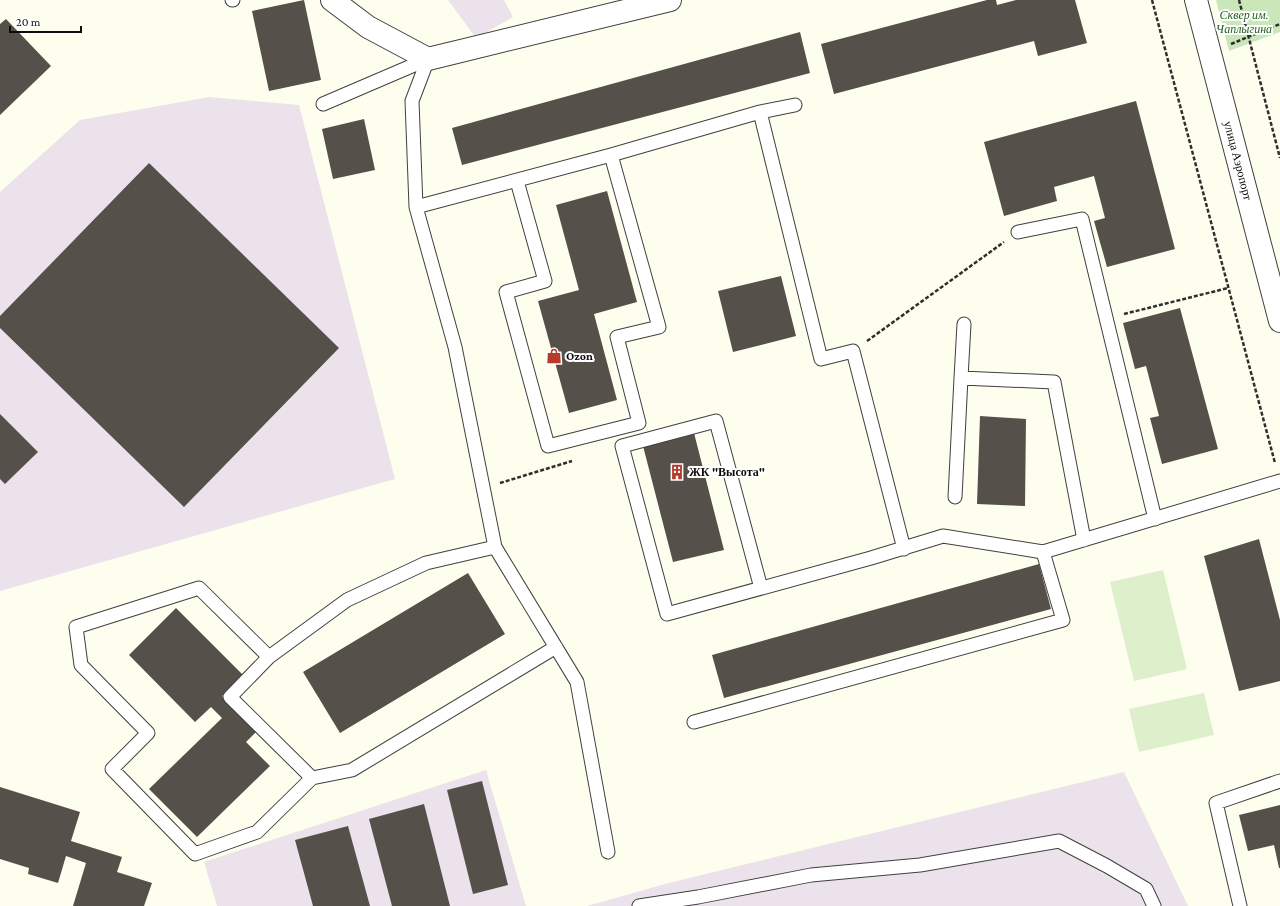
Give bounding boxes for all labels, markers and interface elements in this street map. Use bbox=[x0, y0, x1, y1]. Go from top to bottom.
scale bar bbox=[10, 8, 81, 34]
park label: Сквер им. Чаплыгина bbox=[1216, 8, 1272, 36]
text: 20 m bbox=[16, 15, 41, 29]
street label: улица Аэропорт bbox=[1221, 120, 1255, 202]
shop icon: Ozon bbox=[545, 347, 563, 365]
place label: Ozon bbox=[566, 349, 593, 363]
building icon: ЖК "Высота" bbox=[668, 463, 686, 481]
place label: ЖК "Высота" bbox=[689, 465, 765, 479]

